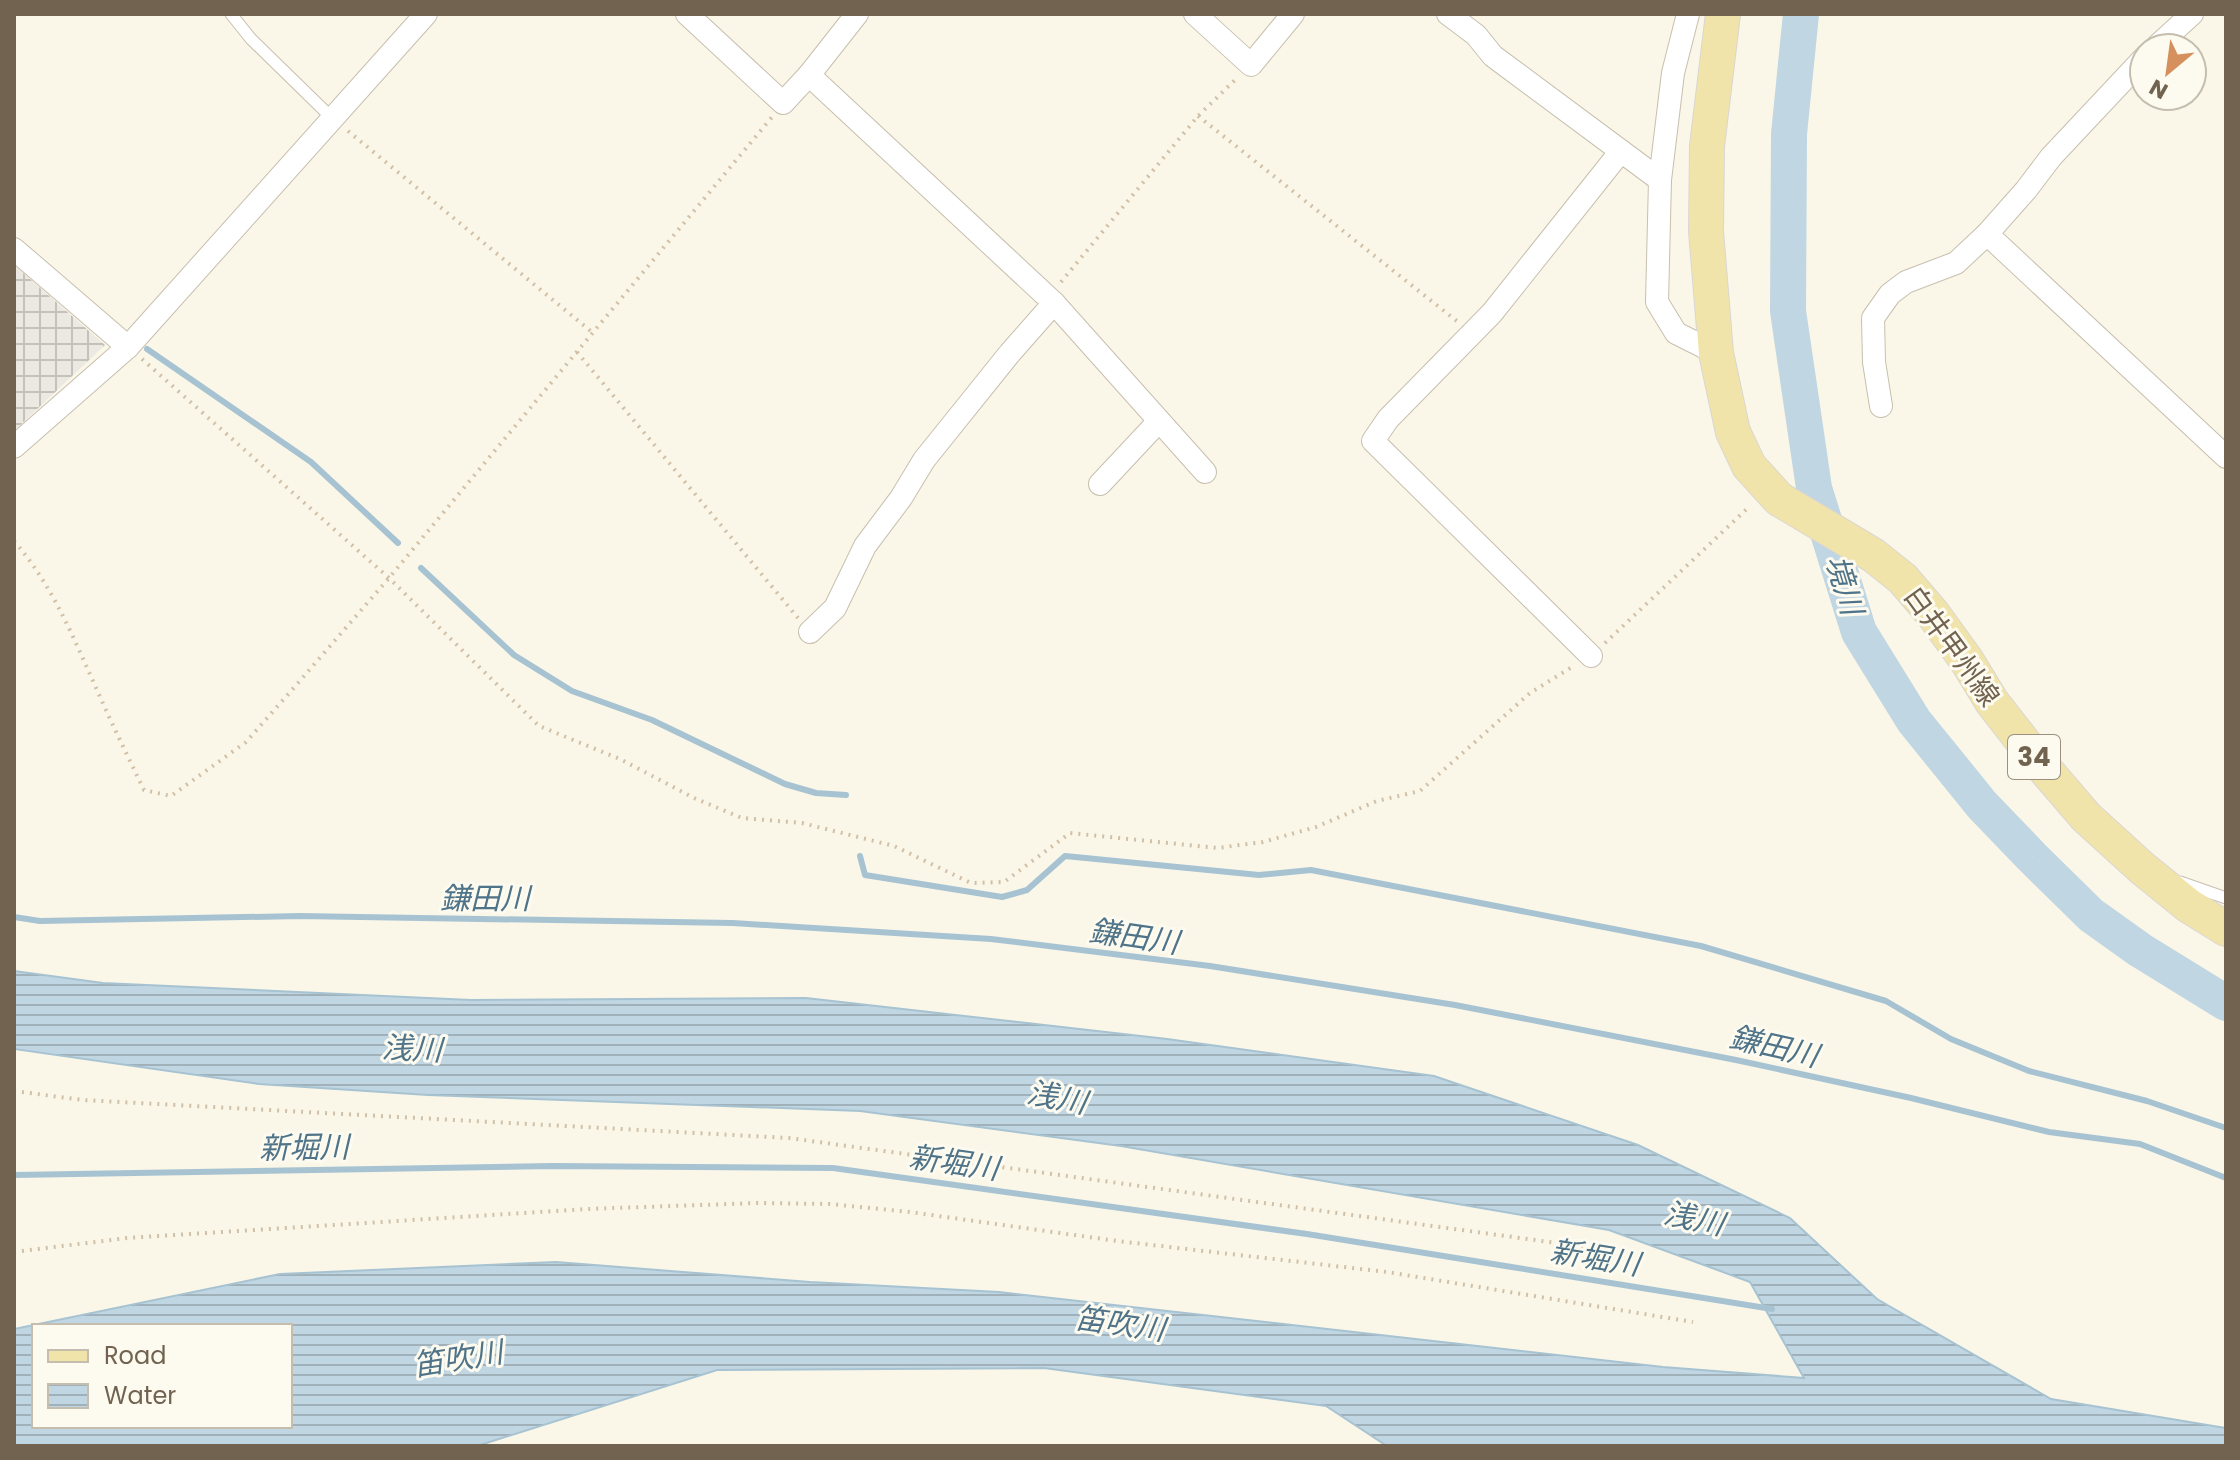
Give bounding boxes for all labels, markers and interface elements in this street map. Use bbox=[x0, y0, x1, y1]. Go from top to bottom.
north arrow bbox=[2128, 32, 2208, 112]
text: N bbox=[2144, 71, 2173, 107]
water label: 境川 bbox=[1815, 550, 1875, 623]
street label: 白井甲州線 bbox=[1895, 578, 2009, 714]
road number: 34 bbox=[2008, 735, 2060, 779]
water label: 鎌田川 bbox=[440, 877, 533, 920]
water label: 鎌田川 bbox=[1087, 909, 1185, 964]
water label: 鎌田川 bbox=[1725, 1015, 1826, 1078]
water label: 浅川 bbox=[381, 1025, 446, 1072]
water label: 浅川 bbox=[1024, 1071, 1094, 1125]
water label: 新堀川 bbox=[259, 1125, 352, 1170]
water label: 新堀川 bbox=[907, 1135, 1005, 1190]
water label: 浅川 bbox=[1660, 1191, 1731, 1246]
water label: 新堀川 bbox=[1547, 1229, 1646, 1286]
water label: 笛吹川 bbox=[1073, 1296, 1171, 1351]
legend bbox=[32, 1324, 292, 1428]
water label: 笛吹川 bbox=[410, 1330, 509, 1387]
text: Road bbox=[104, 1339, 166, 1372]
text: Water bbox=[104, 1379, 176, 1412]

